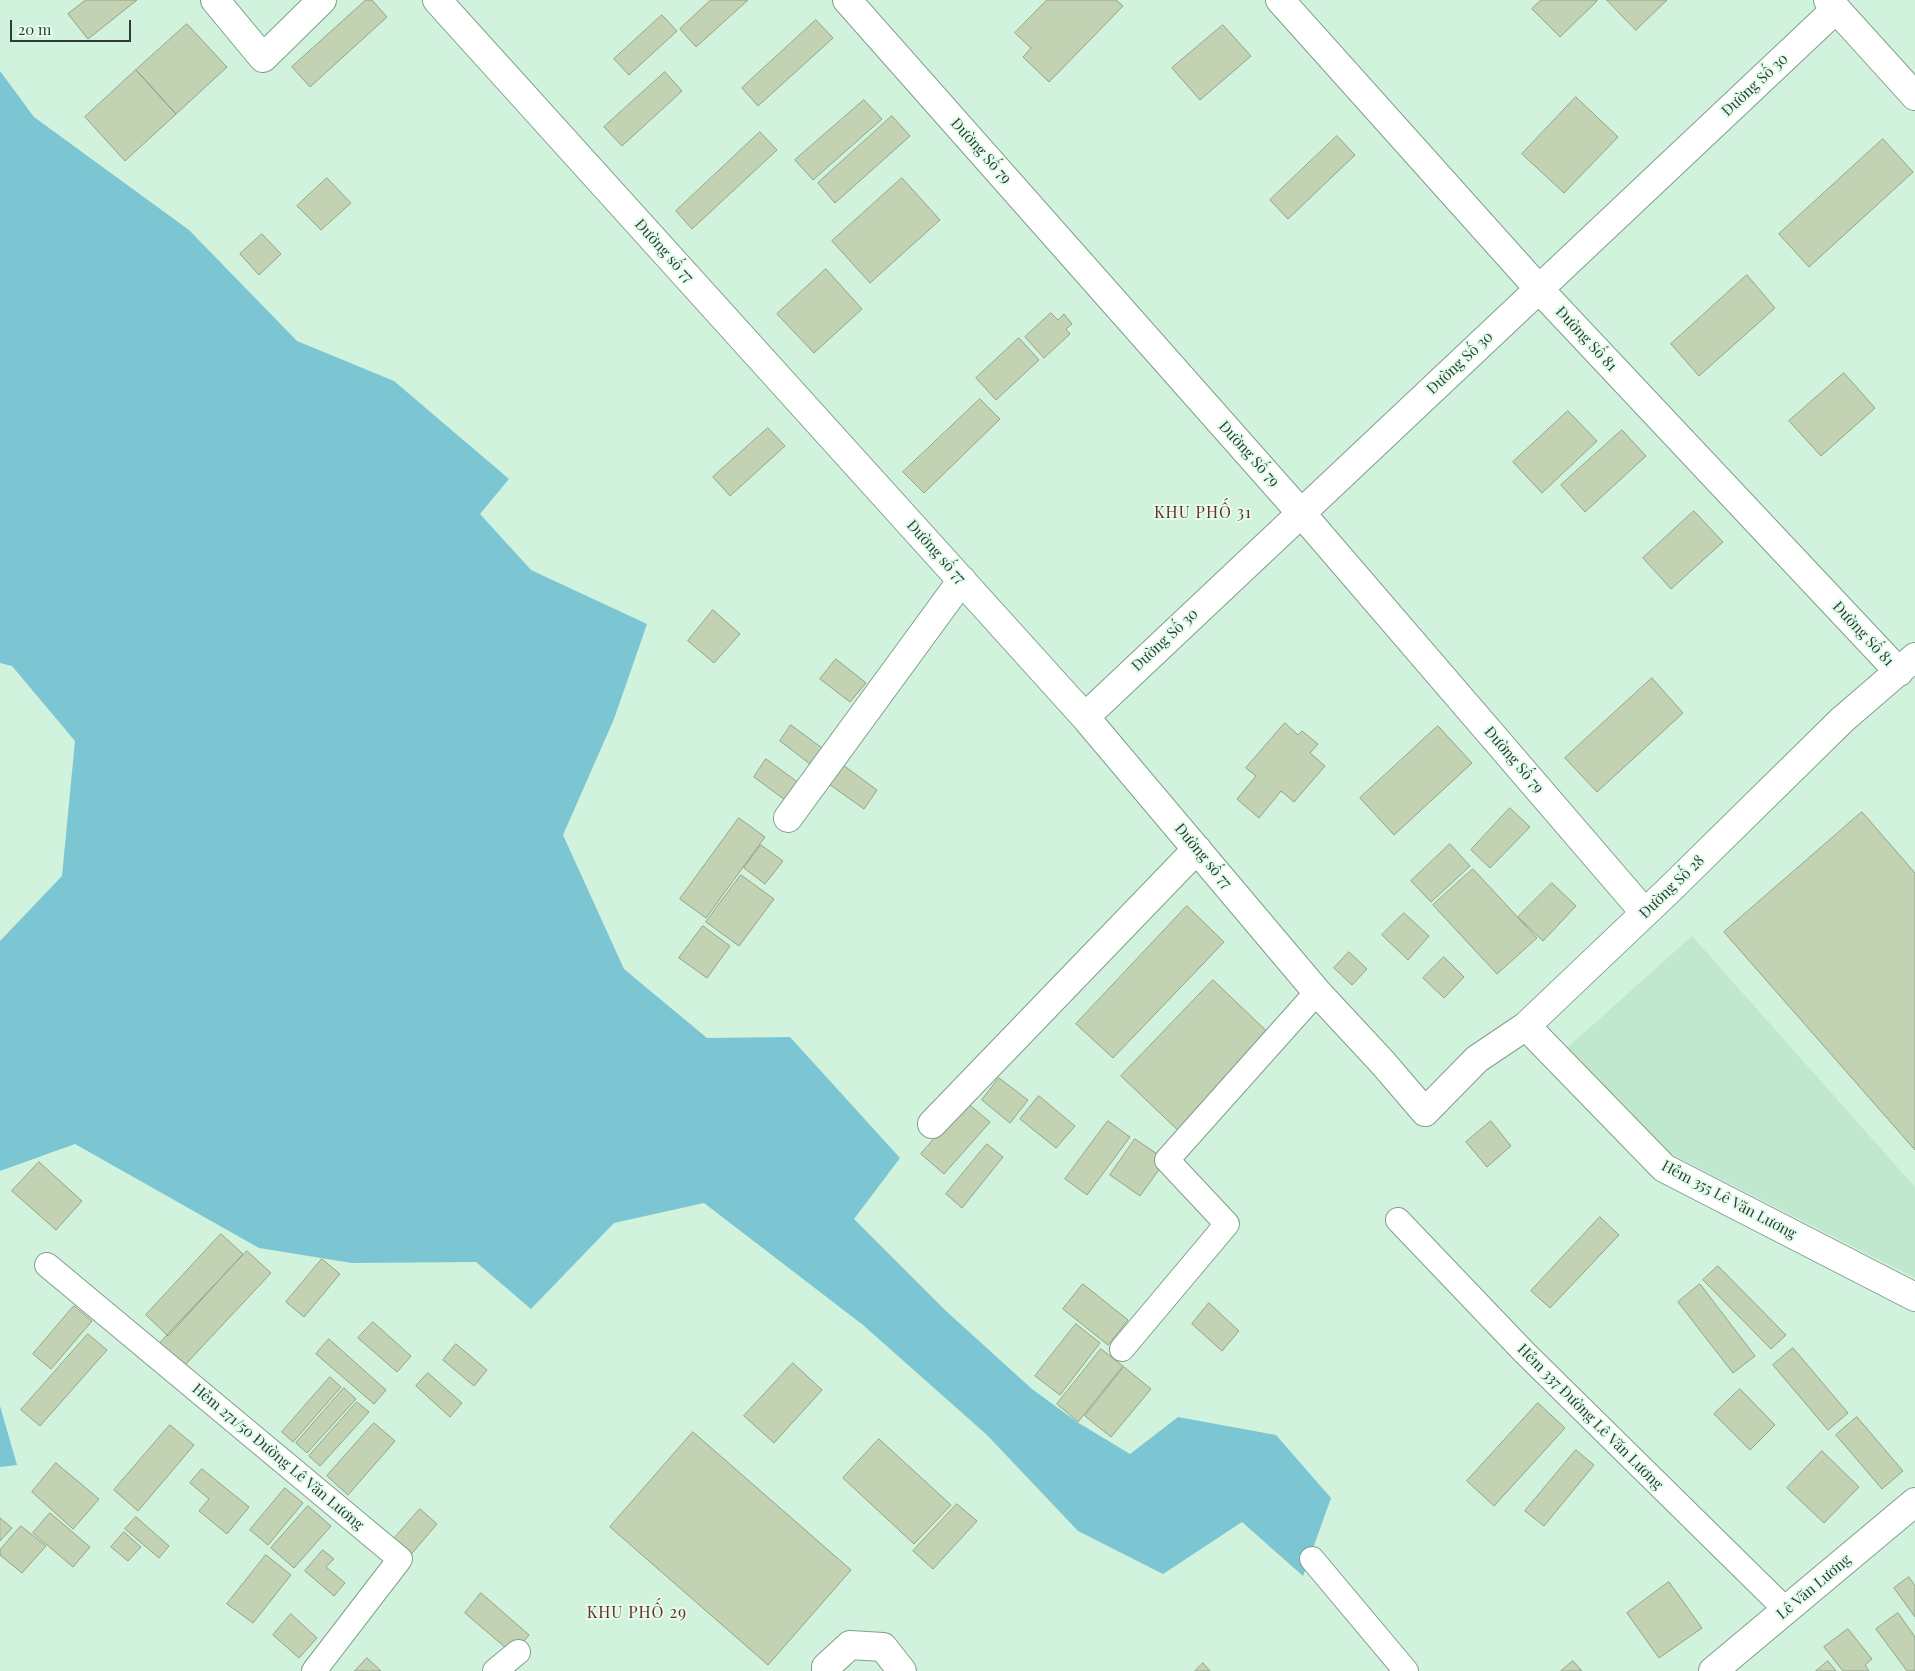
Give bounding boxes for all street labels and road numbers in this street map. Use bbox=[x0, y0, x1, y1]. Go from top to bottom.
street label: Đường Số 30 bbox=[1718, 50, 1792, 120]
street label: Đường Số 79 bbox=[947, 115, 1015, 187]
street label: Đường số 77 bbox=[631, 216, 697, 286]
street label: Đường Số 81 bbox=[1552, 303, 1620, 375]
street label: Đường Số 30 bbox=[1423, 328, 1497, 398]
street label: Đường Số 79 bbox=[1215, 418, 1283, 490]
street label: Đường số 77 bbox=[903, 517, 969, 587]
street label: Đường Số 81 bbox=[1829, 598, 1897, 670]
street label: Đường Số 30 bbox=[1128, 605, 1202, 675]
street label: Đường Số 79 bbox=[1480, 723, 1548, 797]
street label: Đường số 77 bbox=[1171, 820, 1235, 892]
street label: Đường Số 28 bbox=[1636, 852, 1708, 922]
street label: Hẻm 355 Lê Văn Lương bbox=[1659, 1157, 1799, 1243]
street label: Hẻm 337 Đường Lê Văn Lương bbox=[1513, 1340, 1667, 1494]
street label: Hẻm 271/50 Đường Lê Văn Lương bbox=[189, 1380, 367, 1534]
street label: Lê Văn Lương bbox=[1773, 1551, 1855, 1623]

